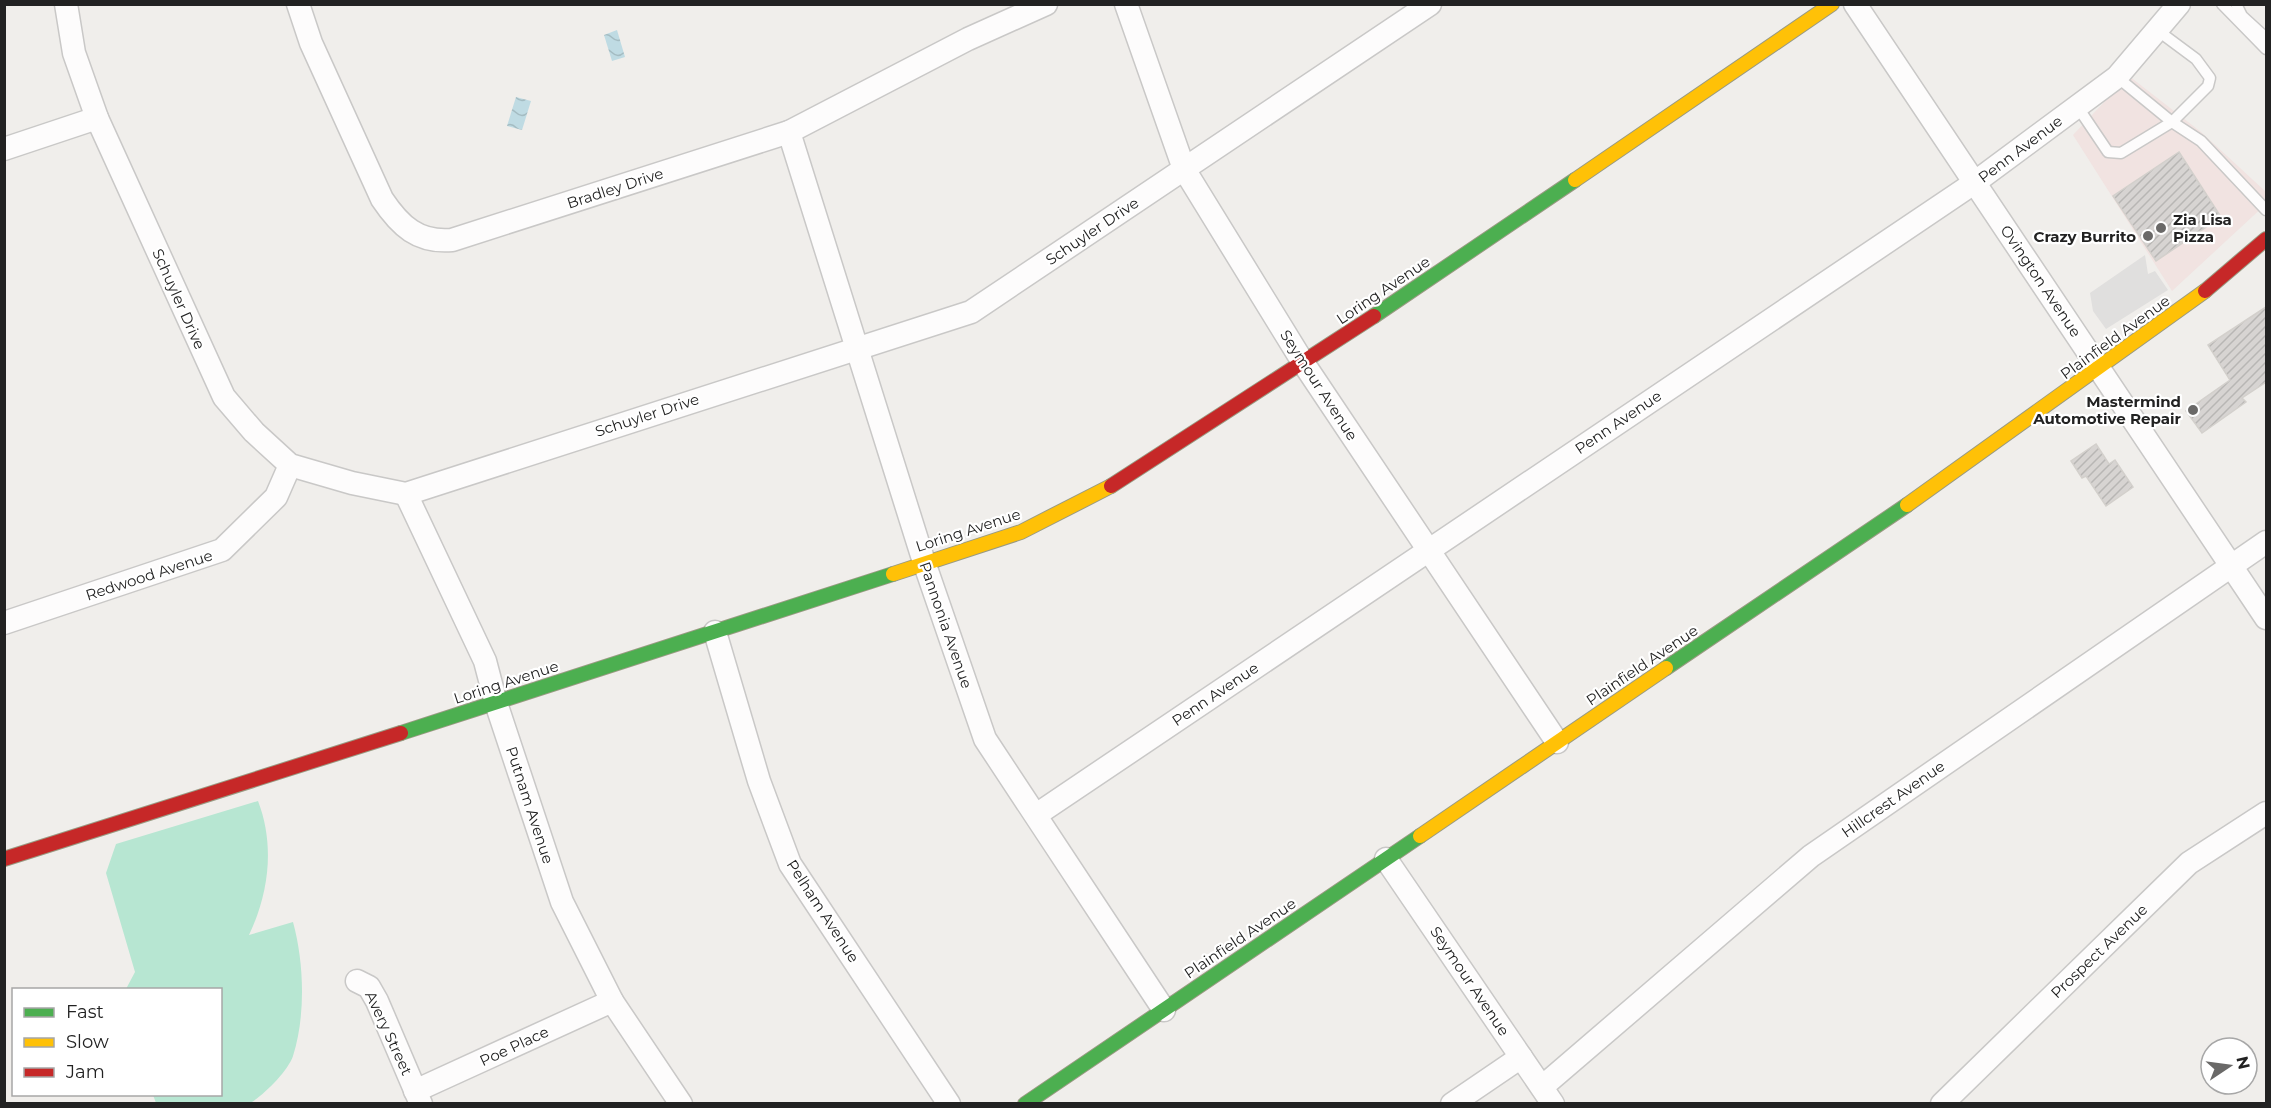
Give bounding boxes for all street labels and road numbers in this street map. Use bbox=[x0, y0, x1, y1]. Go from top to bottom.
street label: Penn Avenue bbox=[1974, 111, 2066, 187]
street label: Bradley Drive bbox=[564, 163, 666, 213]
street label: Schuyler Drive bbox=[1042, 193, 1142, 269]
street label: Ovington Avenue bbox=[1996, 221, 2086, 341]
street label: Schuyler Drive bbox=[148, 246, 210, 352]
street label: Loring Avenue bbox=[1332, 252, 1434, 328]
street label: Plainfield Avenue bbox=[2057, 291, 2173, 383]
street label: Seymour Avenue bbox=[1276, 326, 1362, 444]
street label: Penn Avenue bbox=[1571, 386, 1665, 458]
street label: Schuyler Drive bbox=[593, 389, 701, 441]
street label: Loring Avenue bbox=[913, 504, 1023, 556]
street label: Redwood Avenue bbox=[83, 545, 215, 605]
street label: Pannonia Avenue bbox=[915, 559, 977, 691]
street label: Plainfield Avenue bbox=[1582, 621, 1702, 709]
street label: Loring Avenue bbox=[451, 656, 561, 708]
street label: Penn Avenue bbox=[1168, 658, 1262, 730]
street label: Putnam Avenue bbox=[502, 744, 558, 866]
street label: Hillcrest Avenue bbox=[1838, 756, 1948, 842]
street label: Pelham Avenue bbox=[783, 856, 863, 966]
street label: Plainfield Avenue bbox=[1180, 894, 1300, 982]
street label: Prospect Avenue bbox=[2047, 900, 2151, 1002]
street label: Seymour Avenue bbox=[1426, 923, 1514, 1039]
street label: Avery Street bbox=[361, 988, 417, 1078]
street label: Poe Place bbox=[476, 1022, 552, 1070]

